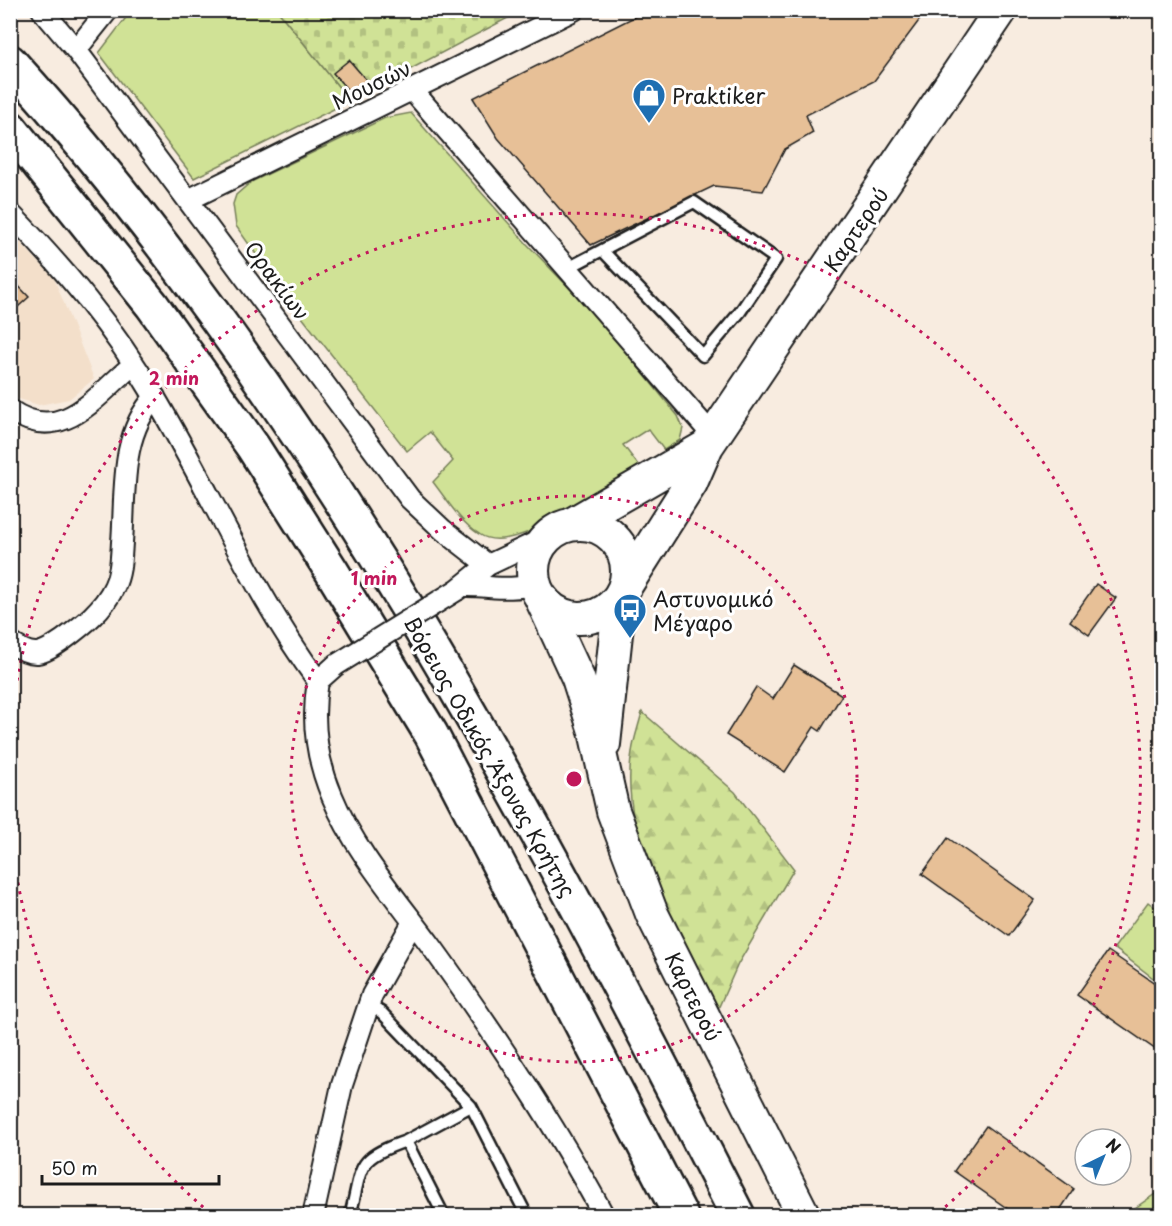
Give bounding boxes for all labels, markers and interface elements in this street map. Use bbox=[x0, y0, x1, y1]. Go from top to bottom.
street label: Μουσών bbox=[326, 51, 416, 117]
shop icon: Praktiker bbox=[631, 77, 667, 124]
place label: Praktiker bbox=[672, 79, 766, 111]
street label: Καρτερού bbox=[815, 180, 895, 278]
street label: Ορακίων bbox=[238, 234, 318, 326]
text: 2 min bbox=[149, 364, 199, 391]
text: 1 min bbox=[351, 564, 397, 591]
place label: Αστυνομικό Μέγαρο bbox=[653, 582, 773, 638]
bus stop icon: Αστυνομικό Μέγαρο bbox=[612, 592, 648, 639]
street label: Βόρειος Οδικός Άξονας Κρήτης bbox=[397, 609, 585, 903]
centre of rings bbox=[564, 769, 584, 789]
street label: Καρτερού bbox=[658, 946, 730, 1046]
north arrow bbox=[1073, 1127, 1133, 1187]
text: N bbox=[1101, 1132, 1127, 1158]
scale bar bbox=[42, 1148, 219, 1186]
text: 50 m bbox=[51, 1154, 98, 1181]

